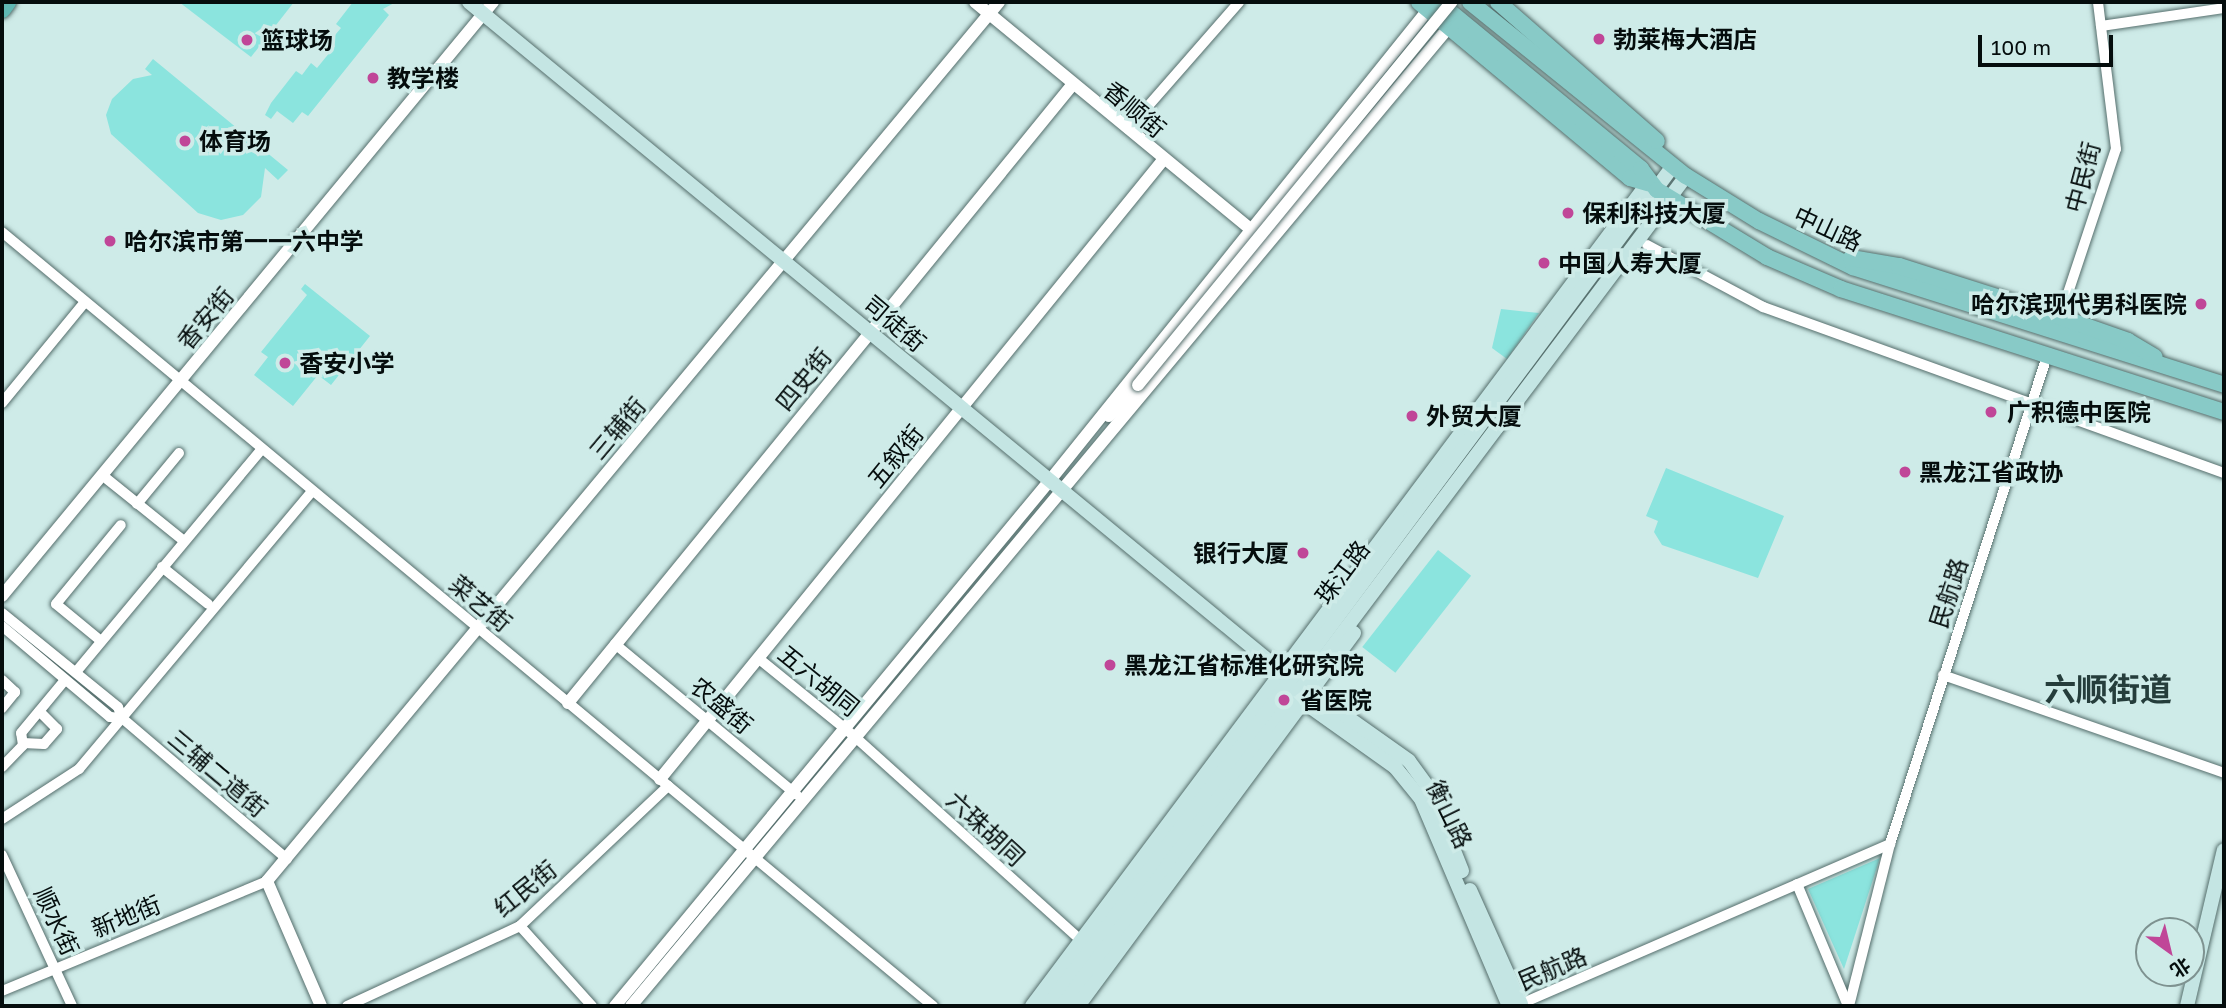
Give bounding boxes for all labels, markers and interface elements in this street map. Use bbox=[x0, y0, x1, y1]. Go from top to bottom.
scale bar bbox=[1981, 21, 2116, 65]
place label: 勃莱梅大酒店 bbox=[1613, 25, 1757, 53]
place label: 篮球场 bbox=[261, 26, 333, 54]
marker: 勃莱梅大酒店 bbox=[1591, 31, 1607, 47]
marker: 篮球场 bbox=[239, 32, 255, 48]
text: 100 m bbox=[1991, 34, 2051, 60]
place label: 教学楼 bbox=[387, 64, 459, 92]
marker: 教学楼 bbox=[365, 70, 381, 86]
street label: 香顺街 bbox=[1098, 75, 1172, 143]
place label: 体育场 bbox=[199, 127, 271, 155]
marker: 体育场 bbox=[177, 133, 193, 149]
street label: 中民街 bbox=[2059, 138, 2105, 216]
place label: 保利科技大厦 bbox=[1582, 199, 1726, 227]
street label: 中山路 bbox=[1789, 200, 1867, 256]
marker: 保利科技大厦 bbox=[1560, 205, 1576, 221]
place label: 哈尔滨市第一一六中学 bbox=[124, 227, 364, 255]
marker: 哈尔滨市第一一六中学 bbox=[102, 233, 118, 249]
place label: 中国人寿大厦 bbox=[1558, 249, 1702, 277]
marker: 中国人寿大厦 bbox=[1536, 255, 1552, 271]
street label: 香安街 bbox=[171, 281, 239, 355]
street label: 司徒街 bbox=[858, 289, 932, 357]
place label: 哈尔滨现代男科医院 bbox=[1971, 290, 2187, 318]
marker: 哈尔滨现代男科医院 bbox=[2193, 296, 2209, 312]
street label: 四史街 bbox=[769, 342, 837, 416]
place label: 香安小学 bbox=[299, 349, 395, 377]
marker: 香安小学 bbox=[277, 355, 293, 371]
street label: 三辅街 bbox=[583, 391, 651, 465]
place label: 广积德中医院 bbox=[2007, 398, 2151, 426]
place label: 外贸大厦 bbox=[1426, 402, 1522, 430]
marker: 广积德中医院 bbox=[1981, 402, 2001, 422]
marker: 外贸大厦 bbox=[1404, 408, 1420, 424]
street label: 五叙街 bbox=[861, 419, 929, 493]
place label: 黑龙江省政协 bbox=[1919, 458, 2063, 486]
marker: 黑龙江省政协 bbox=[1897, 464, 1913, 480]
street label: 珠江路 bbox=[1309, 535, 1375, 609]
place label: 银行大厦 bbox=[1193, 539, 1289, 567]
marker: 银行大厦 bbox=[1295, 545, 1311, 561]
street label: 民航路 bbox=[1923, 554, 1973, 632]
street label: 菜艺街 bbox=[444, 569, 518, 637]
street label: 五六胡同 bbox=[773, 639, 865, 721]
place label: 黑龙江省标准化研究院 bbox=[1124, 651, 1364, 679]
marker: 黑龙江省标准化研究院 bbox=[1102, 657, 1118, 673]
district label: 六顺街道 bbox=[2044, 670, 2172, 708]
street label: 农盛街 bbox=[685, 671, 759, 739]
place label: 省医院 bbox=[1300, 686, 1372, 714]
marker: 省医院 bbox=[1274, 690, 1294, 710]
street label: 三辅二道街 bbox=[163, 723, 273, 823]
street label: 衡山路 bbox=[1421, 775, 1479, 853]
street label: 六珠胡同 bbox=[941, 785, 1031, 871]
street label: 红民街 bbox=[488, 854, 562, 922]
street label: 顺水街 bbox=[29, 882, 85, 960]
street label: 新地街 bbox=[87, 889, 165, 943]
north arrow bbox=[2135, 917, 2205, 987]
street label: 民航路 bbox=[1513, 941, 1591, 995]
text: 北 bbox=[2167, 953, 2195, 983]

